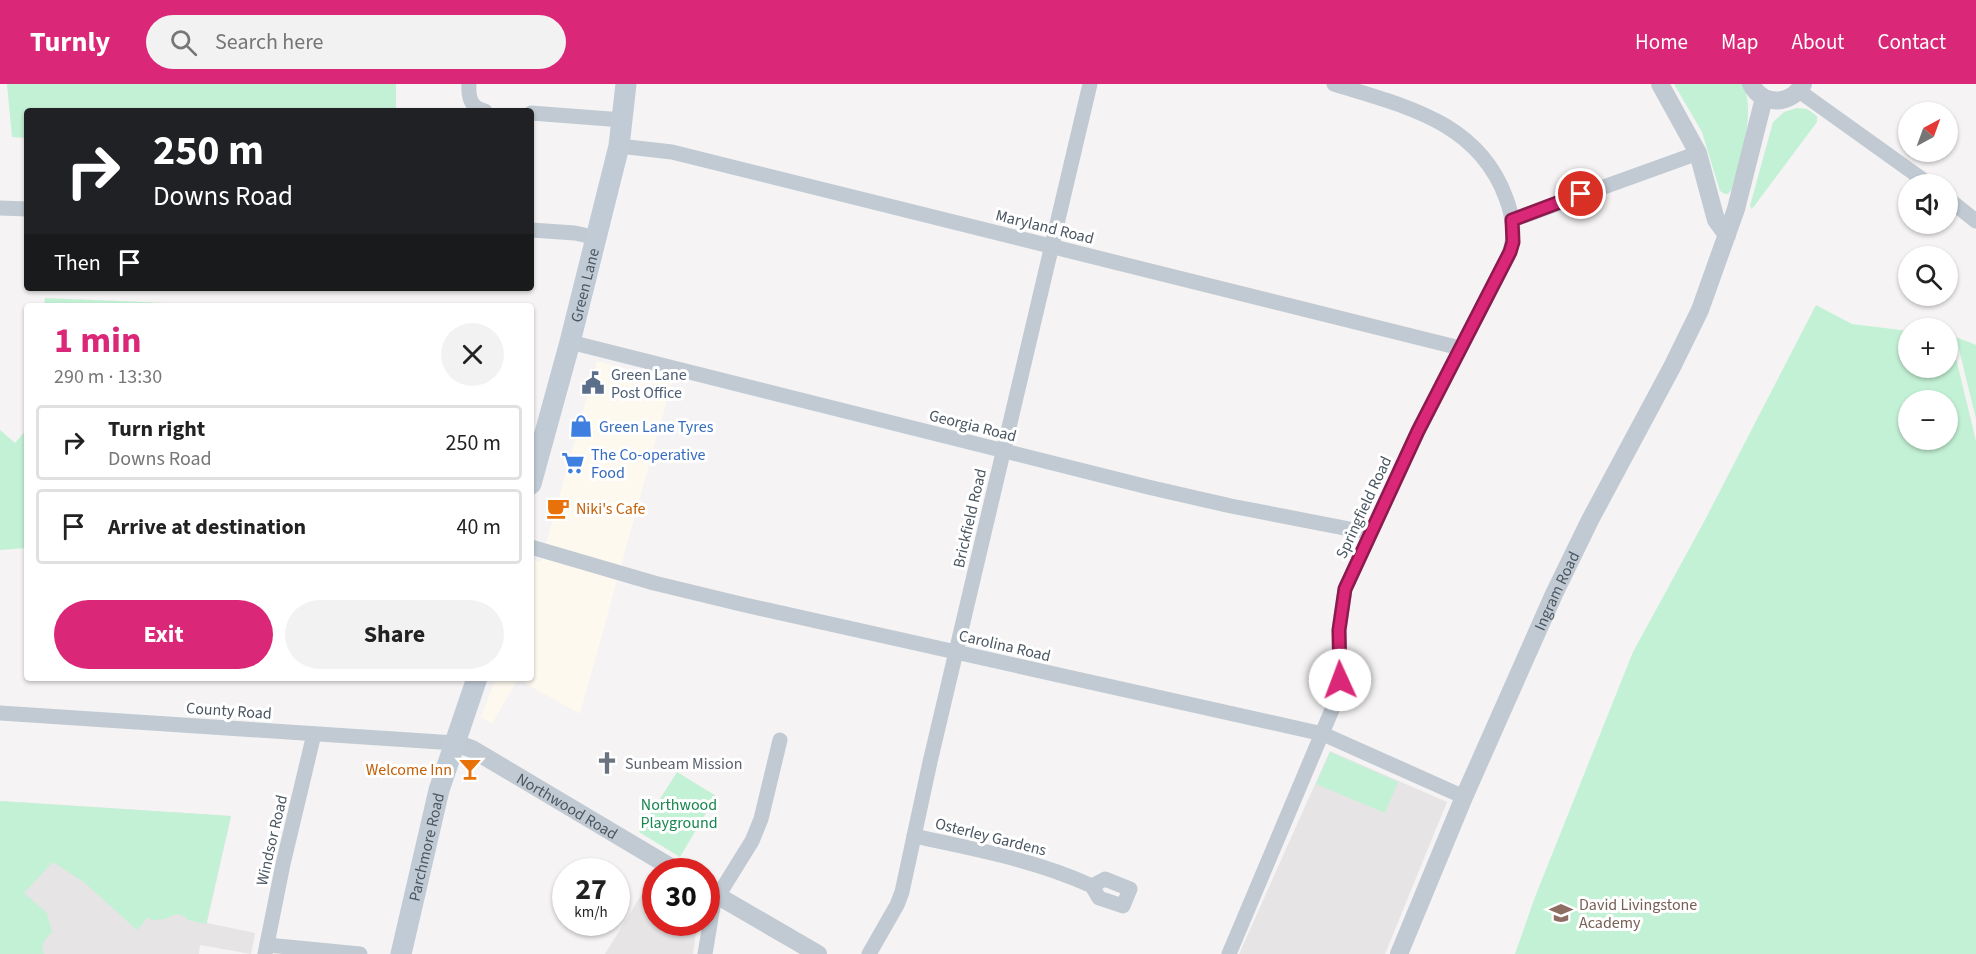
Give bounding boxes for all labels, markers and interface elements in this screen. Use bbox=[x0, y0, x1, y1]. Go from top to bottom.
search box bbox=[146, 15, 566, 69]
text: Turnly bbox=[30, 22, 110, 62]
icon: search bbox=[167, 26, 200, 59]
text: Search here bbox=[215, 26, 324, 58]
text: Home bbox=[1635, 27, 1688, 57]
text: Map bbox=[1721, 27, 1759, 57]
text: About bbox=[1792, 27, 1844, 57]
text: Contact bbox=[1877, 27, 1946, 57]
north arrow bbox=[1898, 102, 1958, 162]
map controls bbox=[1898, 102, 1958, 450]
text: 250 m bbox=[153, 121, 264, 181]
icon: right bbox=[54, 132, 132, 210]
pin bbox=[1555, 168, 1606, 219]
button: sound bbox=[1898, 174, 1958, 234]
text: Downs Road bbox=[153, 177, 293, 216]
icon: arrive bbox=[1564, 177, 1597, 210]
street label: Maryland Road bbox=[993, 204, 1096, 250]
icon: arrive bbox=[113, 246, 146, 279]
street label: Green Lane bbox=[565, 246, 605, 325]
button: search bbox=[1898, 246, 1958, 306]
text: Then bbox=[54, 247, 101, 279]
text: 1 min bbox=[54, 315, 142, 366]
button: + bbox=[1898, 318, 1958, 378]
button: close bbox=[441, 323, 504, 386]
text: 290 m · 13:30 bbox=[54, 363, 162, 391]
place label: Green Lane Post Office bbox=[611, 364, 687, 404]
public building icon: Green Lane Post Office bbox=[580, 370, 606, 396]
button: − bbox=[1898, 390, 1958, 450]
street label: Georgia Road bbox=[927, 404, 1019, 447]
text: Turn right bbox=[108, 413, 205, 445]
shop icon: Green Lane Tyres bbox=[568, 413, 594, 439]
place label: Green Lane Tyres bbox=[599, 416, 714, 438]
icon: right bbox=[57, 426, 90, 459]
text: 250 m bbox=[446, 427, 501, 459]
place label: The Co-operative Food bbox=[591, 444, 706, 484]
text: Downs Road bbox=[108, 445, 212, 473]
supermarket icon: The Co-operative Food bbox=[560, 450, 586, 476]
street label: Springfield Road bbox=[1331, 453, 1397, 562]
street label: Brickfield Road bbox=[948, 466, 992, 570]
cafe icon: Niki's Cafe bbox=[545, 495, 571, 521]
place label: Niki's Cafe bbox=[576, 498, 645, 520]
icon: arrive bbox=[57, 510, 90, 543]
text: Arrive at destination bbox=[108, 511, 306, 543]
text: 40 m bbox=[456, 511, 501, 543]
street label: Ingram Road bbox=[1529, 548, 1585, 634]
button: Exit bbox=[54, 600, 273, 669]
button: Share bbox=[285, 600, 504, 669]
street label: Carolina Road bbox=[957, 625, 1053, 667]
position arrow bbox=[1308, 648, 1372, 712]
street label: County Road bbox=[185, 697, 272, 725]
church icon: Sunbeam Mission bbox=[594, 750, 620, 776]
place label: Sunbeam Mission bbox=[625, 753, 742, 775]
bar icon: Welcome Inn bbox=[457, 756, 483, 782]
place label: Welcome Inn bbox=[366, 759, 452, 781]
street label: Northwood Road bbox=[512, 768, 622, 845]
street label: Parchmore Road bbox=[404, 791, 450, 903]
street label: Windsor Road bbox=[251, 793, 293, 888]
park label: Northwood Playground bbox=[640, 794, 718, 834]
street label: Osterley Gardens bbox=[933, 812, 1049, 862]
speed limit sign: 30 bbox=[642, 858, 720, 936]
text: 27 bbox=[575, 868, 607, 911]
place label: David Livingstone Academy bbox=[1579, 894, 1697, 934]
school or university icon: David Livingstone Academy bbox=[1548, 900, 1574, 926]
text: km/h bbox=[574, 902, 608, 923]

